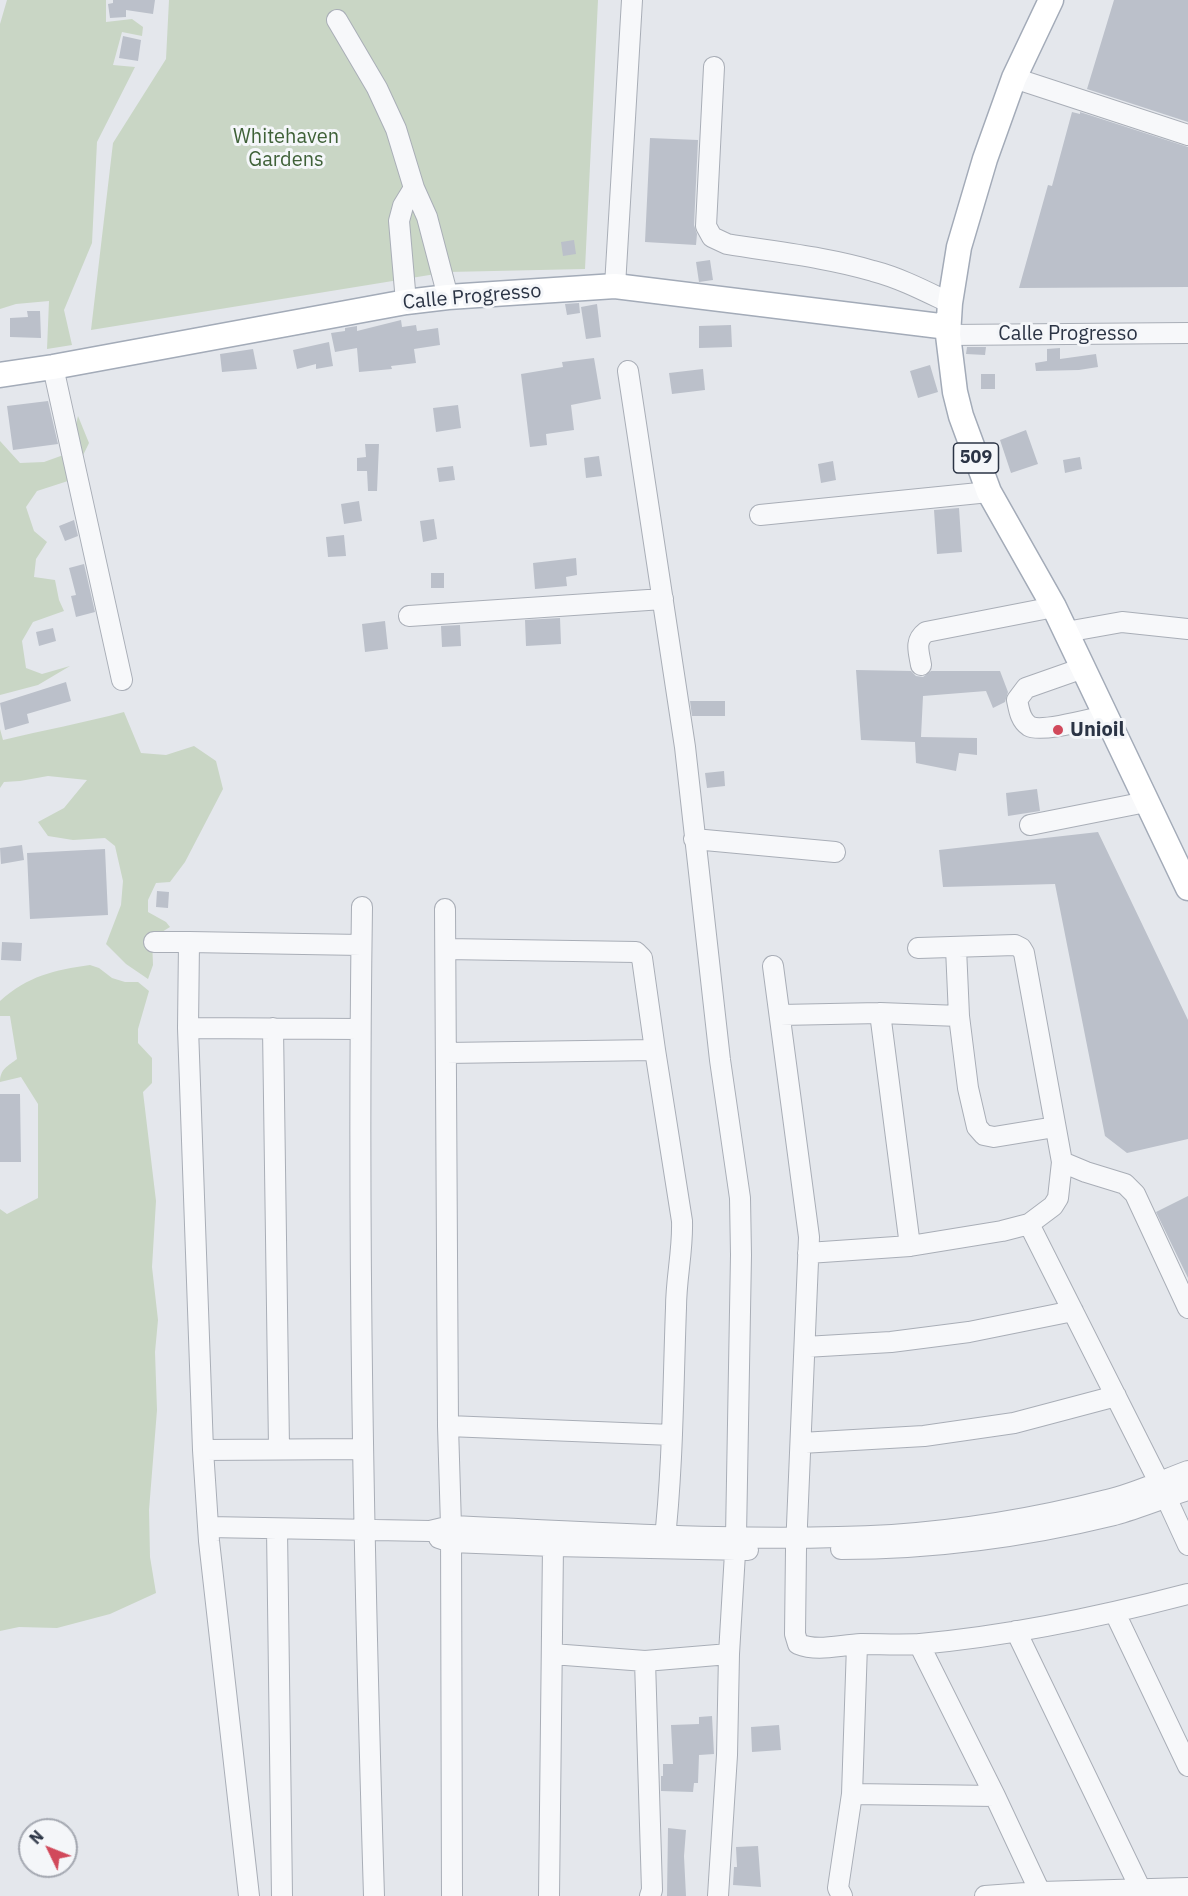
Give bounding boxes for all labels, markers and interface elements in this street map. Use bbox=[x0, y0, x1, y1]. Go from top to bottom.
park label: Whitehaven Gardens bbox=[233, 125, 339, 172]
street label: Calle Progresso bbox=[402, 279, 542, 315]
street label: Calle Progresso bbox=[998, 322, 1138, 346]
road number: 509 bbox=[954, 443, 998, 473]
place label: Unioil bbox=[1070, 718, 1125, 742]
marker: Unioil bbox=[1051, 723, 1065, 737]
north arrow bbox=[18, 1818, 78, 1878]
text: N bbox=[25, 1826, 48, 1848]

